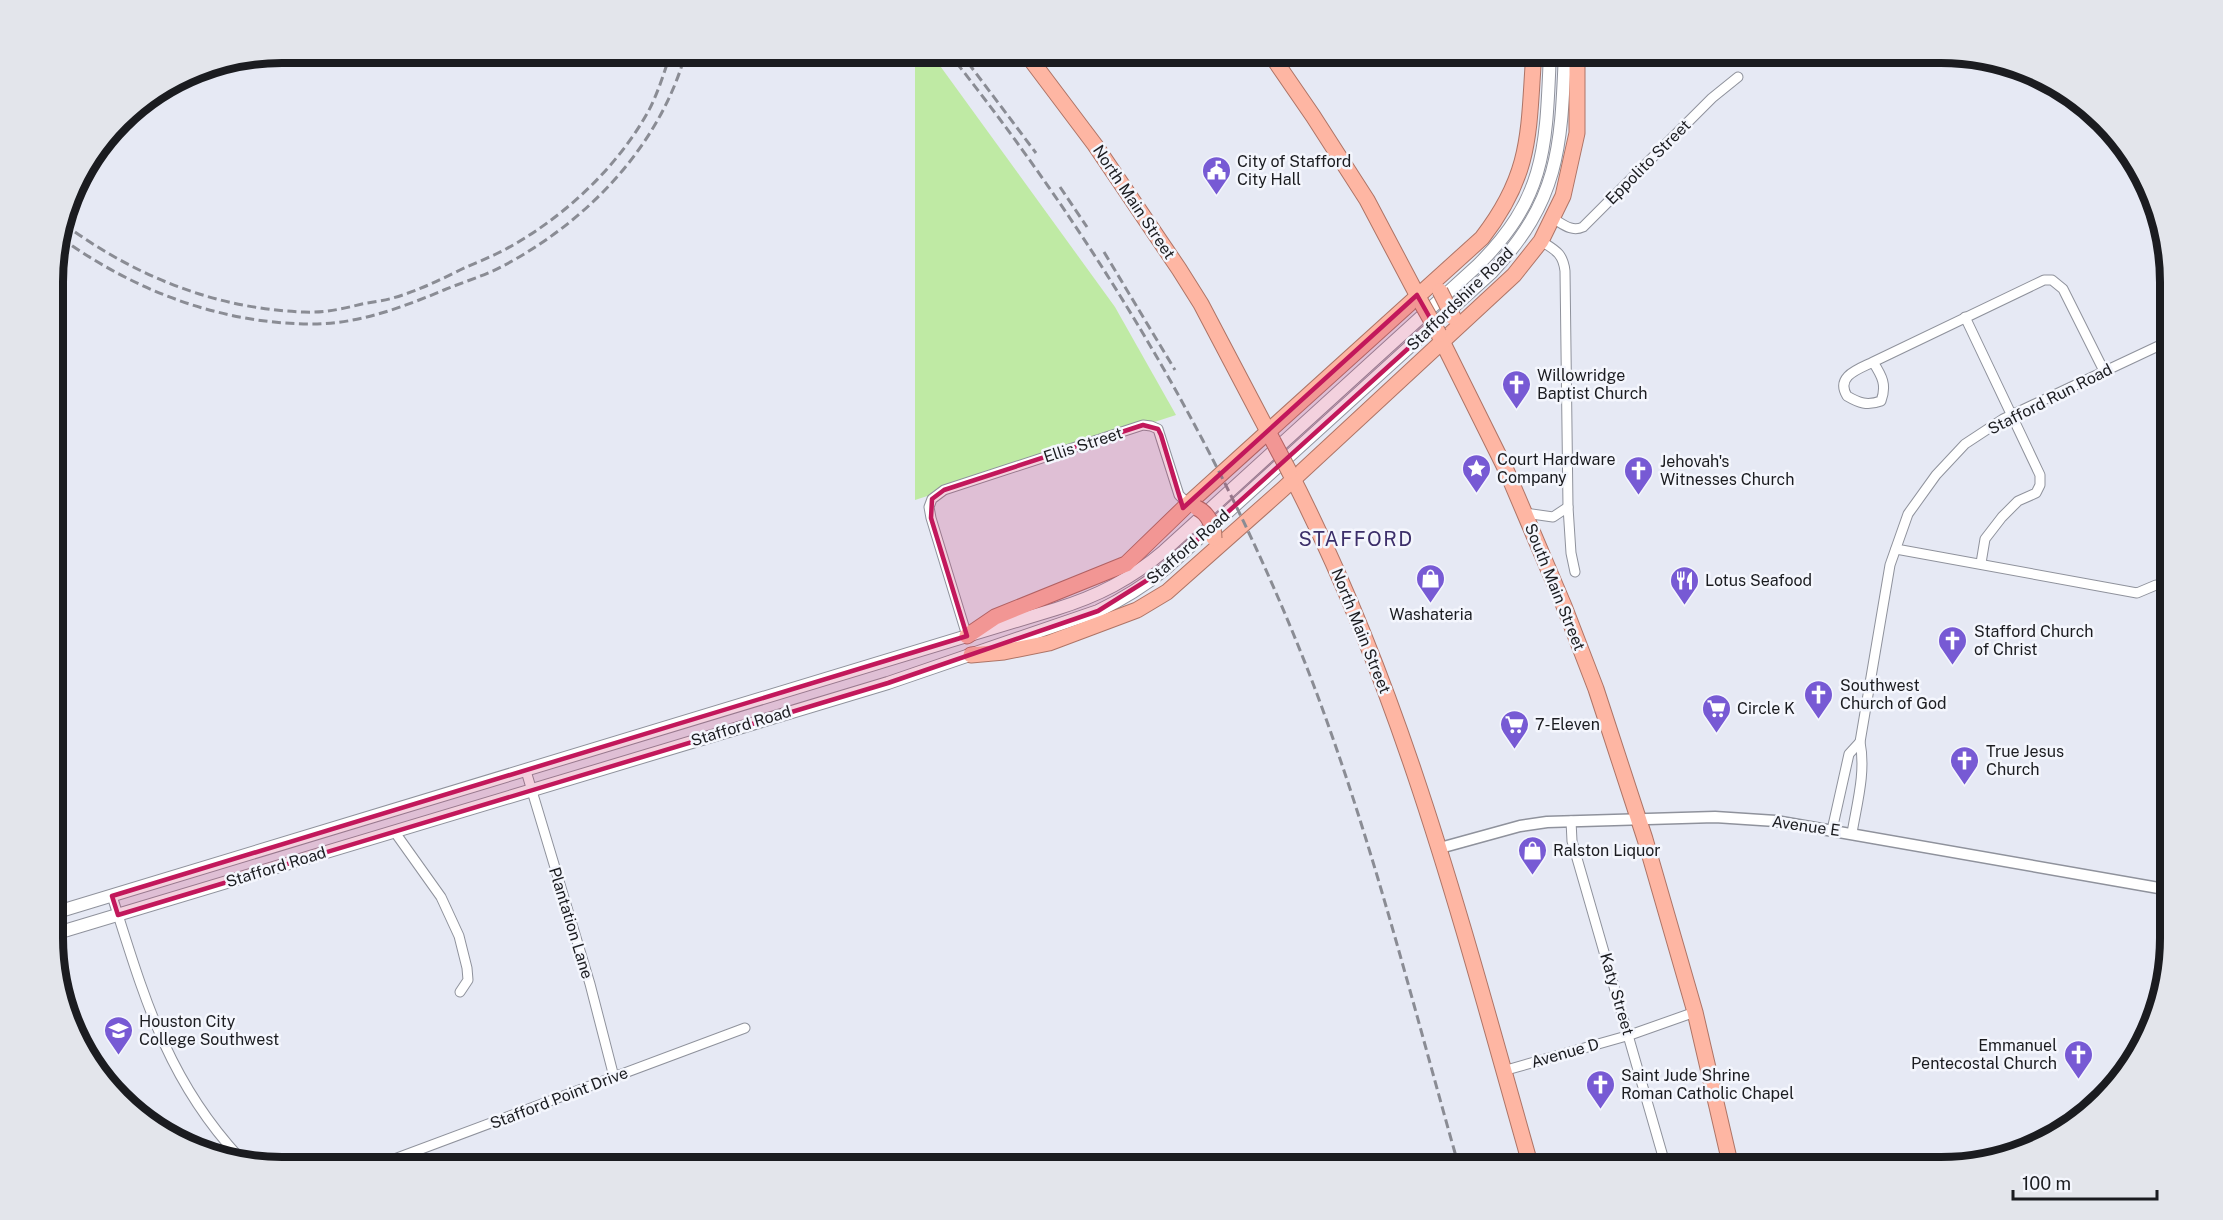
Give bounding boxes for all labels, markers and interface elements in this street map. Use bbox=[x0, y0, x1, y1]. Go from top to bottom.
street label: Eppolito Street bbox=[1602, 116, 1694, 208]
street label: North Main Street bbox=[1089, 141, 1179, 263]
place label: City of Stafford City Hall bbox=[1237, 152, 1351, 189]
public building icon: City of Stafford City Hall bbox=[1200, 154, 1232, 196]
street label: Staffordshire Road bbox=[1403, 243, 1517, 355]
street label: Stafford Run Road bbox=[1985, 359, 2115, 439]
place label: Willowridge Baptist Church bbox=[1537, 366, 1648, 403]
church icon: Willowridge Baptist Church bbox=[1500, 368, 1532, 410]
street label: Ellis Street bbox=[1041, 423, 1125, 467]
place label: Court Hardware Company bbox=[1497, 450, 1616, 487]
place icon: Court Hardware Company bbox=[1460, 452, 1492, 494]
place label: Jehovah's Witnesses Church bbox=[1660, 452, 1794, 489]
church icon: Jehovah's Witnesses Church bbox=[1623, 454, 1655, 496]
street label: Stafford Road bbox=[1143, 506, 1233, 588]
street label: South Main Street bbox=[1521, 521, 1589, 653]
district label: STAFFORD bbox=[1298, 527, 1414, 551]
shop icon: Washateria bbox=[1415, 562, 1447, 604]
restaurant icon: Lotus Seafood bbox=[1668, 564, 1700, 606]
street label: North Main Street bbox=[1327, 566, 1395, 696]
place label: Lotus Seafood bbox=[1705, 571, 1812, 590]
place label: Washateria bbox=[1389, 605, 1473, 624]
place label: Stafford Church of Christ bbox=[1974, 622, 2094, 659]
church icon: Stafford Church of Christ bbox=[1937, 624, 1969, 666]
place label: Southwest Church of God bbox=[1840, 676, 1947, 713]
church icon: Southwest Church of God bbox=[1803, 678, 1835, 720]
supermarket icon: Circle K bbox=[1700, 692, 1732, 734]
place label: Circle K bbox=[1737, 699, 1795, 718]
street label: Stafford Road bbox=[689, 702, 793, 750]
supermarket icon: 7-Eleven bbox=[1498, 708, 1530, 750]
place label: 7-Eleven bbox=[1535, 715, 1600, 734]
place label: True Jesus Church bbox=[1986, 742, 2064, 779]
church icon: True Jesus Church bbox=[1949, 744, 1981, 786]
street label: Avenue E bbox=[1771, 812, 1841, 840]
shop icon: Ralston Liquor bbox=[1516, 834, 1548, 876]
place label: Ralston Liquor bbox=[1553, 841, 1661, 860]
street label: Stafford Road bbox=[224, 843, 328, 891]
street label: Plantation Lane bbox=[545, 865, 597, 981]
street label: Katy Street bbox=[1596, 951, 1638, 1037]
place label: Houston City College Southwest bbox=[139, 1012, 279, 1049]
school or university icon: Houston City College Southwest bbox=[102, 1014, 134, 1056]
street label: Avenue D bbox=[1529, 1034, 1601, 1072]
place label: Emmanuel Pentecostal Church bbox=[1911, 1036, 2057, 1073]
church icon: Emmanuel Pentecostal Church bbox=[2062, 1038, 2094, 1080]
street label: Stafford Point Drive bbox=[487, 1063, 631, 1133]
place label: Saint Jude Shrine Roman Catholic Chapel bbox=[1621, 1066, 1794, 1103]
church icon: Saint Jude Shrine Roman Catholic Chapel bbox=[1584, 1068, 1616, 1110]
scale bar bbox=[2013, 1163, 2157, 1201]
text: 100 m bbox=[2022, 1173, 2071, 1194]

